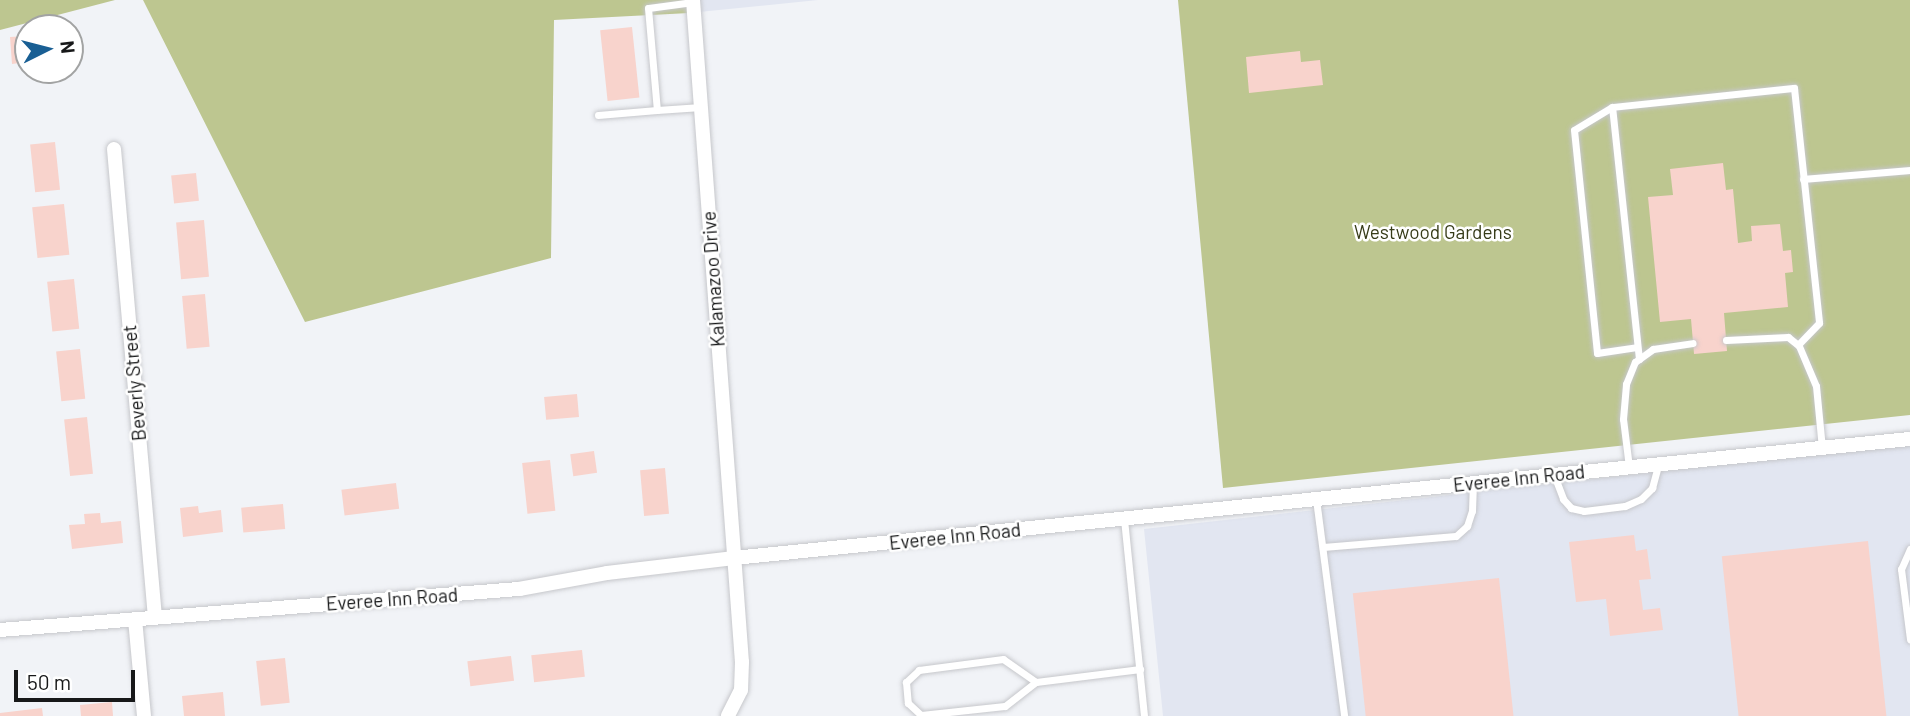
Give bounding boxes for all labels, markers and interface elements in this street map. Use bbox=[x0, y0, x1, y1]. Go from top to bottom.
north arrow bbox=[14, 14, 84, 84]
text: N bbox=[56, 39, 80, 54]
street label: Kalamazoo Drive bbox=[697, 210, 729, 348]
park label: Westwood Gardens bbox=[1354, 221, 1512, 243]
street label: Beverly Street bbox=[118, 324, 150, 442]
street label: Everee Inn Road bbox=[1452, 460, 1586, 496]
street label: Everee Inn Road bbox=[888, 518, 1022, 554]
street label: Everee Inn Road bbox=[325, 583, 459, 615]
scale bar bbox=[18, 656, 138, 700]
text: 50 m bbox=[27, 669, 71, 694]

